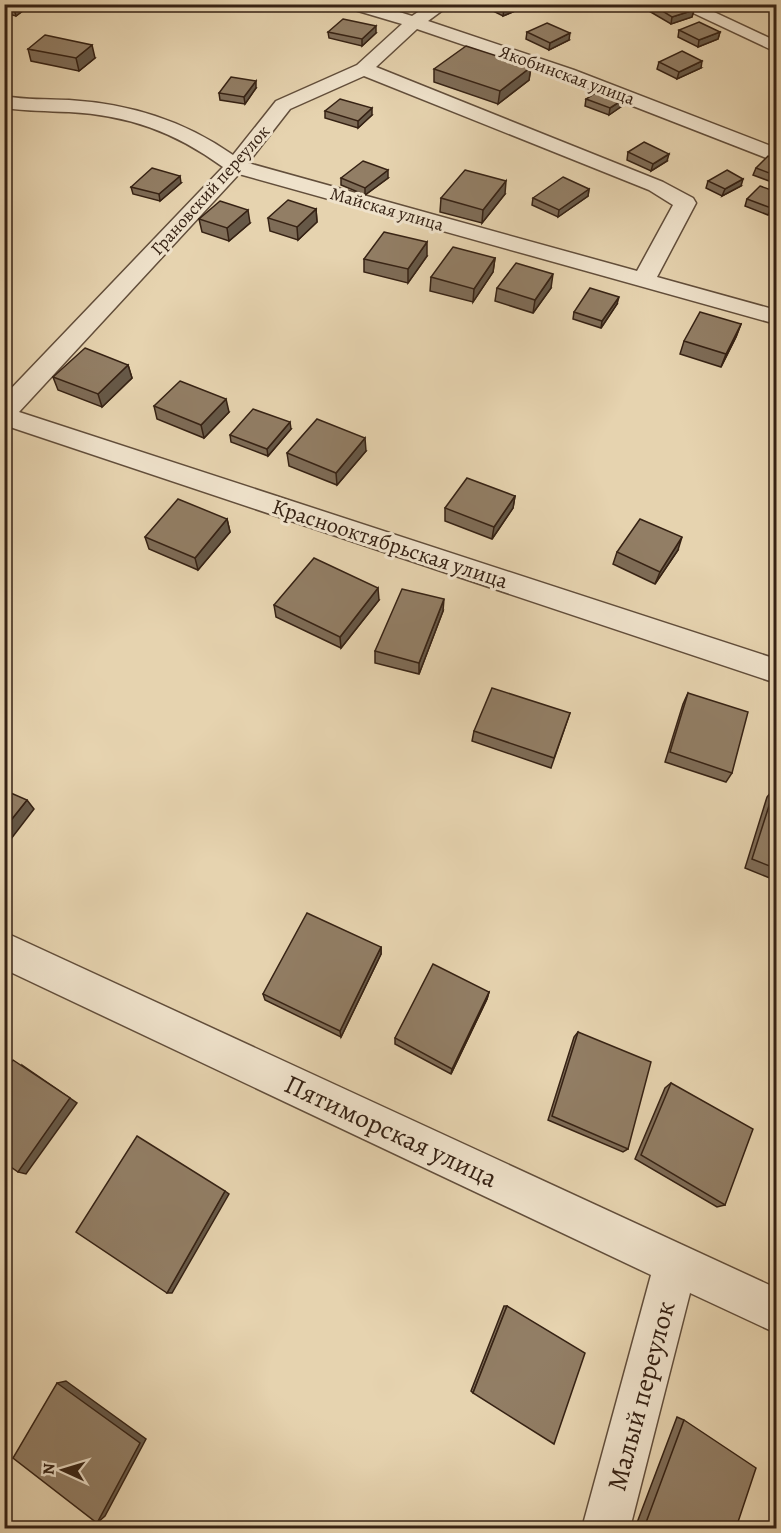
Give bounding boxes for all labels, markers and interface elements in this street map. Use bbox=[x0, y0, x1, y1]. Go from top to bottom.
street label: Якобинская улица bbox=[496, 39, 639, 111]
street label: Грановский переулок bbox=[145, 120, 275, 260]
street label: Майская улица bbox=[327, 181, 447, 237]
street label: Краснооктябрьская улица bbox=[268, 492, 513, 597]
street label: Пятиморская улица bbox=[279, 1066, 504, 1196]
street label: Малый переулок bbox=[598, 1297, 684, 1495]
north arrow bbox=[33, 1440, 93, 1500]
text: N bbox=[38, 1462, 60, 1476]

